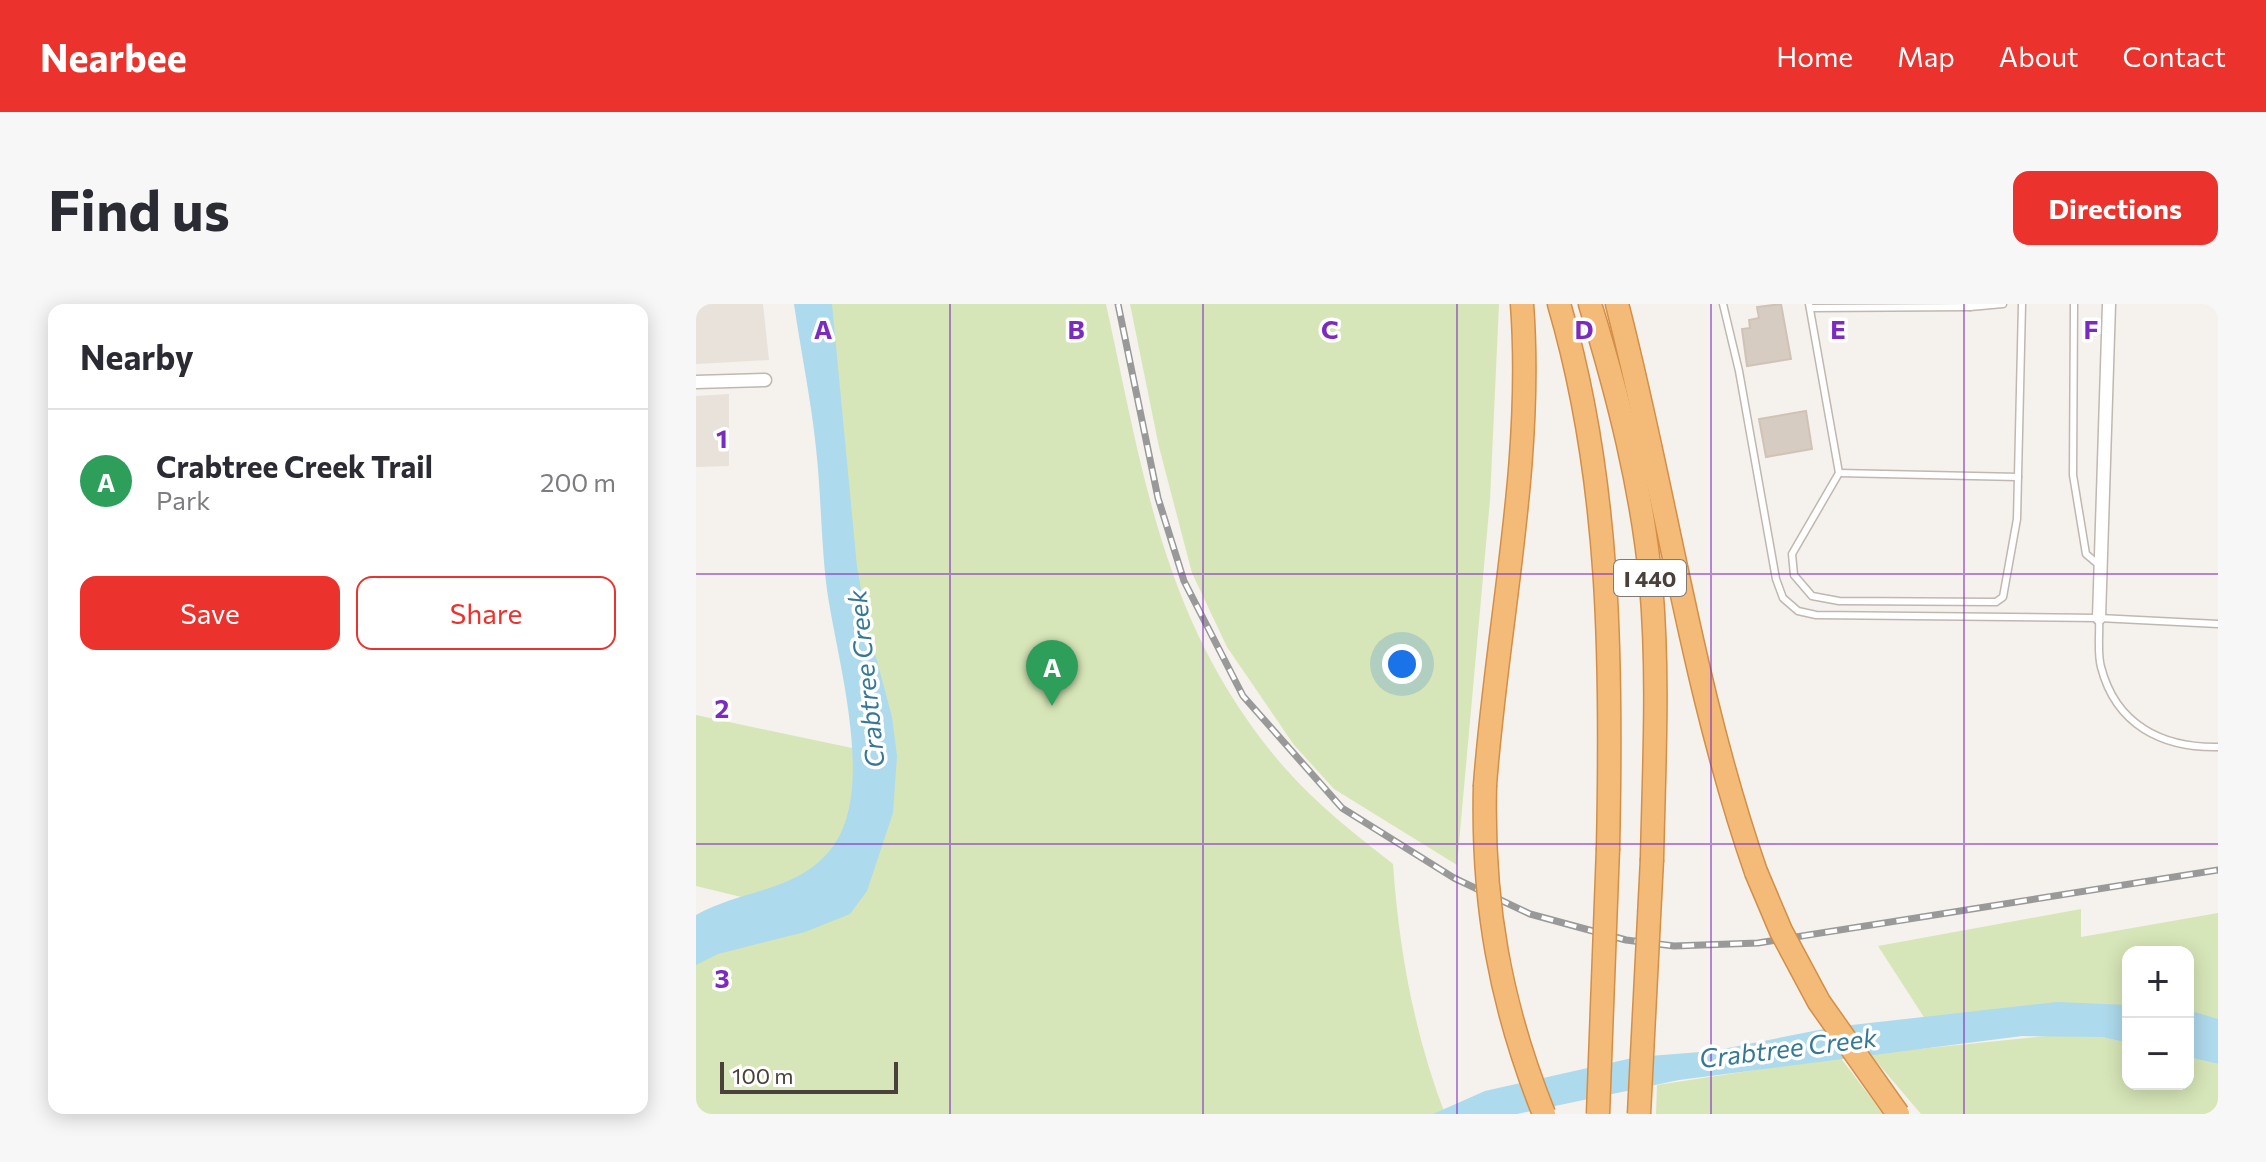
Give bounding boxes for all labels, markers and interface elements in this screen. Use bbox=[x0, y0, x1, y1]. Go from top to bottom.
text: Nearbee bbox=[40, 33, 187, 80]
text: Home bbox=[1776, 39, 1853, 73]
text: Map bbox=[1897, 39, 1955, 73]
text: About bbox=[1999, 39, 2079, 73]
text: Contact bbox=[2123, 39, 2226, 73]
button: Directions bbox=[2013, 171, 2218, 245]
text: Find us bbox=[48, 174, 230, 243]
text: A bbox=[814, 313, 833, 344]
text: B bbox=[1067, 313, 1085, 344]
text: C bbox=[1321, 313, 1339, 344]
text: D bbox=[1574, 313, 1594, 344]
text: E bbox=[1830, 313, 1846, 344]
text: F bbox=[2083, 313, 2099, 344]
text: Nearby bbox=[80, 335, 194, 377]
text: 1 bbox=[716, 422, 728, 453]
text: Crabtree Creek Trail bbox=[156, 447, 433, 484]
text: A bbox=[97, 466, 115, 497]
text: 200 m bbox=[540, 466, 616, 497]
text: Park bbox=[156, 484, 210, 515]
road number: I 440 bbox=[1614, 560, 1686, 596]
button: Save bbox=[80, 576, 340, 650]
button: Share bbox=[356, 576, 616, 650]
water label: Crabtree Creek bbox=[840, 588, 890, 770]
pin: A bbox=[1026, 640, 1078, 706]
your location bbox=[1382, 644, 1422, 684]
text: 2 bbox=[715, 692, 729, 723]
map controls bbox=[2122, 946, 2194, 1090]
button: + bbox=[2122, 946, 2194, 1018]
text: 3 bbox=[714, 962, 730, 993]
button: − bbox=[2122, 1018, 2194, 1090]
water label: Crabtree Creek bbox=[1697, 1021, 1879, 1073]
scale bar bbox=[720, 1058, 898, 1094]
text: 100 m bbox=[732, 1062, 794, 1089]

